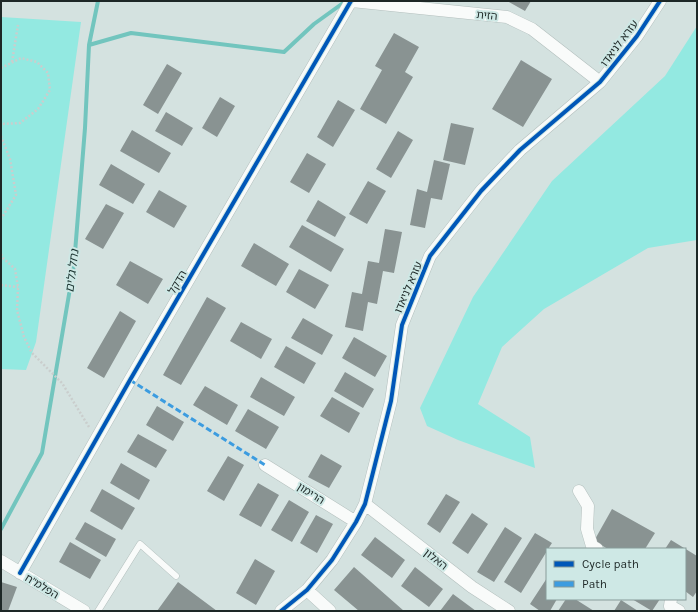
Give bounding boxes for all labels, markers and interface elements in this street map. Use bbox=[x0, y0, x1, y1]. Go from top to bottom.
street label: הזית bbox=[476, 8, 498, 23]
street label: עזרא לניאדו bbox=[598, 18, 641, 69]
water label: נחל גלים bbox=[62, 247, 82, 293]
street label: עזרא לניאדו bbox=[392, 259, 425, 315]
street label: הדקל bbox=[165, 268, 189, 297]
street label: הרימון bbox=[295, 480, 327, 507]
street label: האלון bbox=[421, 546, 450, 573]
legend bbox=[546, 548, 686, 600]
text: Cycle path bbox=[582, 557, 639, 571]
street label: הפלמ"ח bbox=[23, 571, 61, 602]
text: Path bbox=[582, 577, 607, 591]

